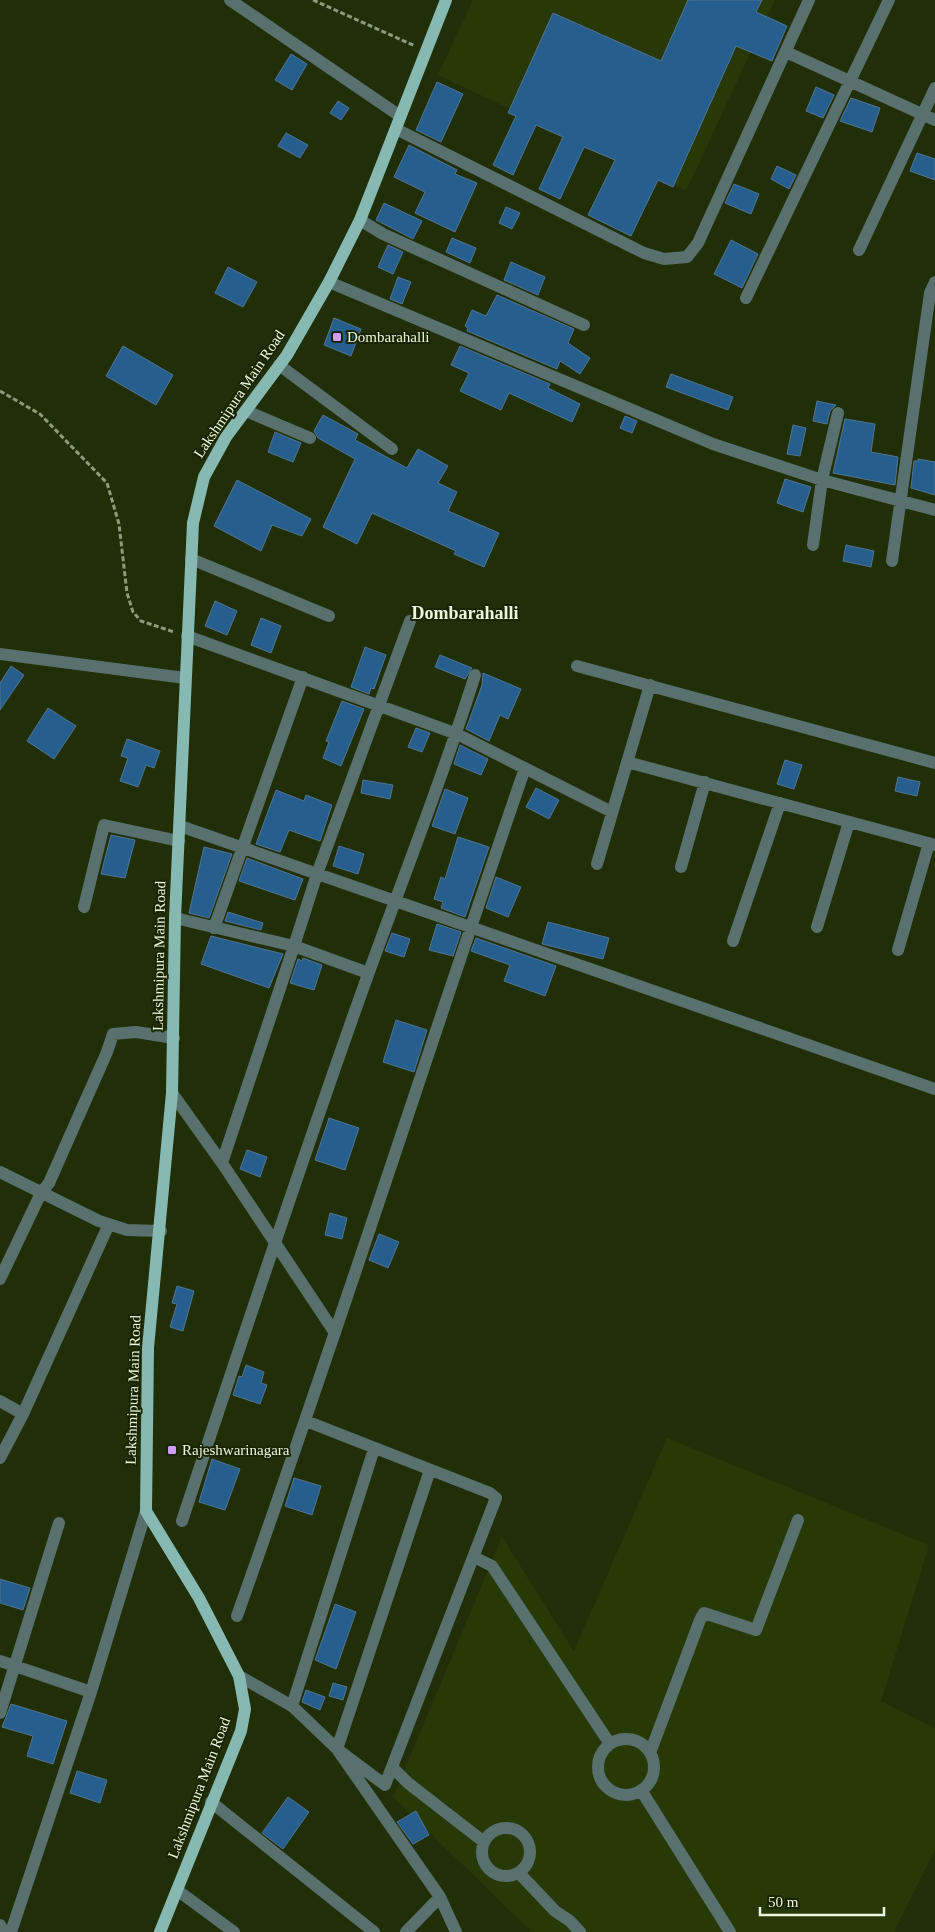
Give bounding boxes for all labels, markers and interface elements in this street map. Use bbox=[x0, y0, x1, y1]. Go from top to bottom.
street label: Lakshmipura Main Road bbox=[190, 327, 288, 461]
place label: Dombarahalli bbox=[347, 329, 429, 345]
marker: Dombarahalli bbox=[331, 331, 343, 343]
district label: Dombarahalli bbox=[411, 603, 519, 623]
street label: Lakshmipura Main Road bbox=[150, 880, 168, 1031]
street label: Lakshmipura Main Road bbox=[122, 1314, 144, 1465]
place label: Rajeshwarinagara bbox=[182, 1442, 290, 1458]
marker: Rajeshwarinagara bbox=[166, 1444, 178, 1456]
street label: Lakshmipura Main Road bbox=[165, 1715, 234, 1861]
scale bar bbox=[760, 1884, 884, 1916]
text: 50 m bbox=[768, 1894, 799, 1910]

